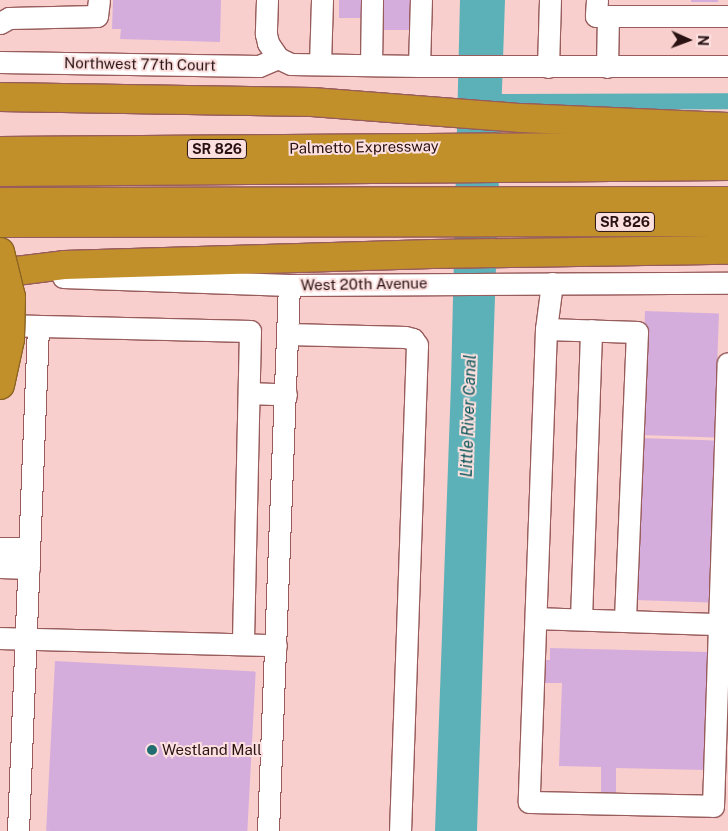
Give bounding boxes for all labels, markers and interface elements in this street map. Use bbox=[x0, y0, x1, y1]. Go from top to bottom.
north arrow bbox=[663, 15, 713, 65]
text: N bbox=[695, 35, 711, 46]
street label: Northwest 77th Court bbox=[64, 54, 216, 74]
street label: Palmetto Expressway bbox=[289, 137, 439, 157]
road number: SR 826 bbox=[186, 138, 248, 160]
road number: SR 826 bbox=[594, 210, 656, 233]
street label: West 20th Avenue bbox=[300, 274, 428, 294]
water label: Little River Canal bbox=[457, 354, 481, 478]
place label: Westland Mall bbox=[162, 741, 262, 759]
marker: Westland Mall bbox=[146, 744, 158, 756]

